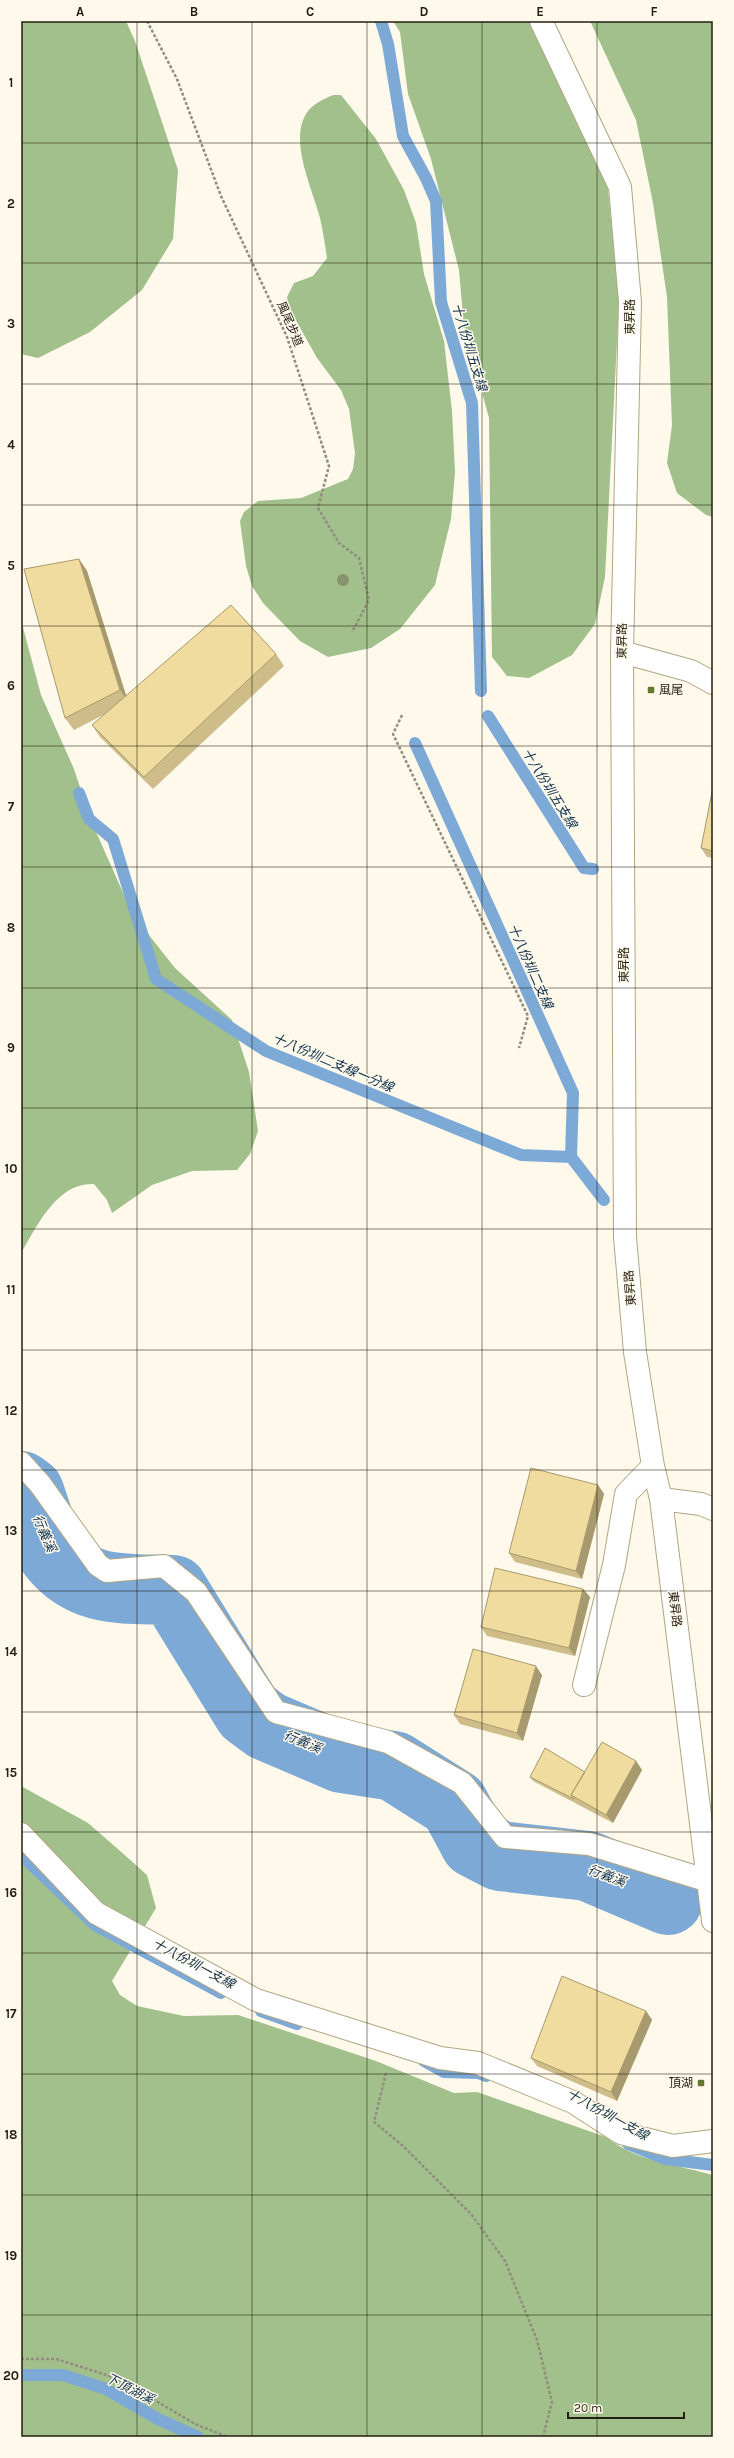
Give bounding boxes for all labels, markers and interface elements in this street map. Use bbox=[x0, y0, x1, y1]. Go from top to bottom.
text: A bbox=[76, 4, 84, 19]
text: B bbox=[190, 4, 198, 19]
text: C bbox=[306, 4, 314, 19]
text: D bbox=[420, 4, 429, 19]
text: E bbox=[536, 4, 544, 19]
text: F bbox=[650, 4, 658, 19]
text: 1 bbox=[9, 75, 13, 90]
text: 2 bbox=[7, 196, 15, 211]
street label: 風尾步道 bbox=[274, 299, 306, 349]
street label: 東昇路 bbox=[623, 299, 637, 335]
water label: 十八份圳五支線 bbox=[449, 301, 491, 395]
text: 3 bbox=[7, 316, 15, 331]
text: 4 bbox=[7, 437, 15, 452]
text: 5 bbox=[7, 558, 15, 573]
street label: 東昇路 bbox=[615, 623, 629, 659]
text: 6 bbox=[7, 678, 15, 693]
place label: 風尾 bbox=[659, 683, 683, 697]
marker: 風尾 bbox=[646, 685, 656, 695]
water label: 十八份圳五支線 bbox=[519, 746, 581, 833]
text: 7 bbox=[8, 799, 15, 814]
text: 8 bbox=[7, 920, 15, 935]
water label: 十八份圳二支線 bbox=[505, 922, 557, 1013]
street label: 東昇路 bbox=[617, 947, 631, 983]
water label: 十八份圳二支線一分線 bbox=[270, 1030, 397, 1096]
text: 9 bbox=[7, 1040, 15, 1055]
text: 10 bbox=[5, 1161, 17, 1176]
street label: 東昇路 bbox=[621, 1269, 639, 1307]
text: 11 bbox=[6, 1282, 16, 1297]
text: 12 bbox=[5, 1403, 17, 1418]
water label: 行義溪 bbox=[30, 1512, 60, 1556]
text: 13 bbox=[5, 1523, 17, 1538]
street label: 東昇路 bbox=[666, 1590, 684, 1628]
text: 14 bbox=[5, 1644, 17, 1659]
water label: 行義溪 bbox=[282, 1727, 326, 1757]
text: 15 bbox=[5, 1765, 18, 1780]
water label: 行義溪 bbox=[586, 1861, 630, 1890]
text: 16 bbox=[5, 1885, 17, 1900]
water label: 十八份圳一支線 bbox=[150, 1935, 239, 1992]
text: 17 bbox=[5, 2006, 17, 2021]
place label: 頂湖 bbox=[669, 2076, 693, 2090]
marker: 頂湖 bbox=[696, 2078, 706, 2088]
water label: 十八份圳一支線 bbox=[564, 2086, 653, 2144]
text: 18 bbox=[4, 2127, 18, 2142]
text: 19 bbox=[5, 2248, 17, 2263]
text: 20 bbox=[3, 2368, 19, 2383]
water label: 下頂湖溪 bbox=[103, 2370, 158, 2408]
scale bar bbox=[568, 2394, 684, 2420]
text: 20 m bbox=[574, 2401, 602, 2415]

